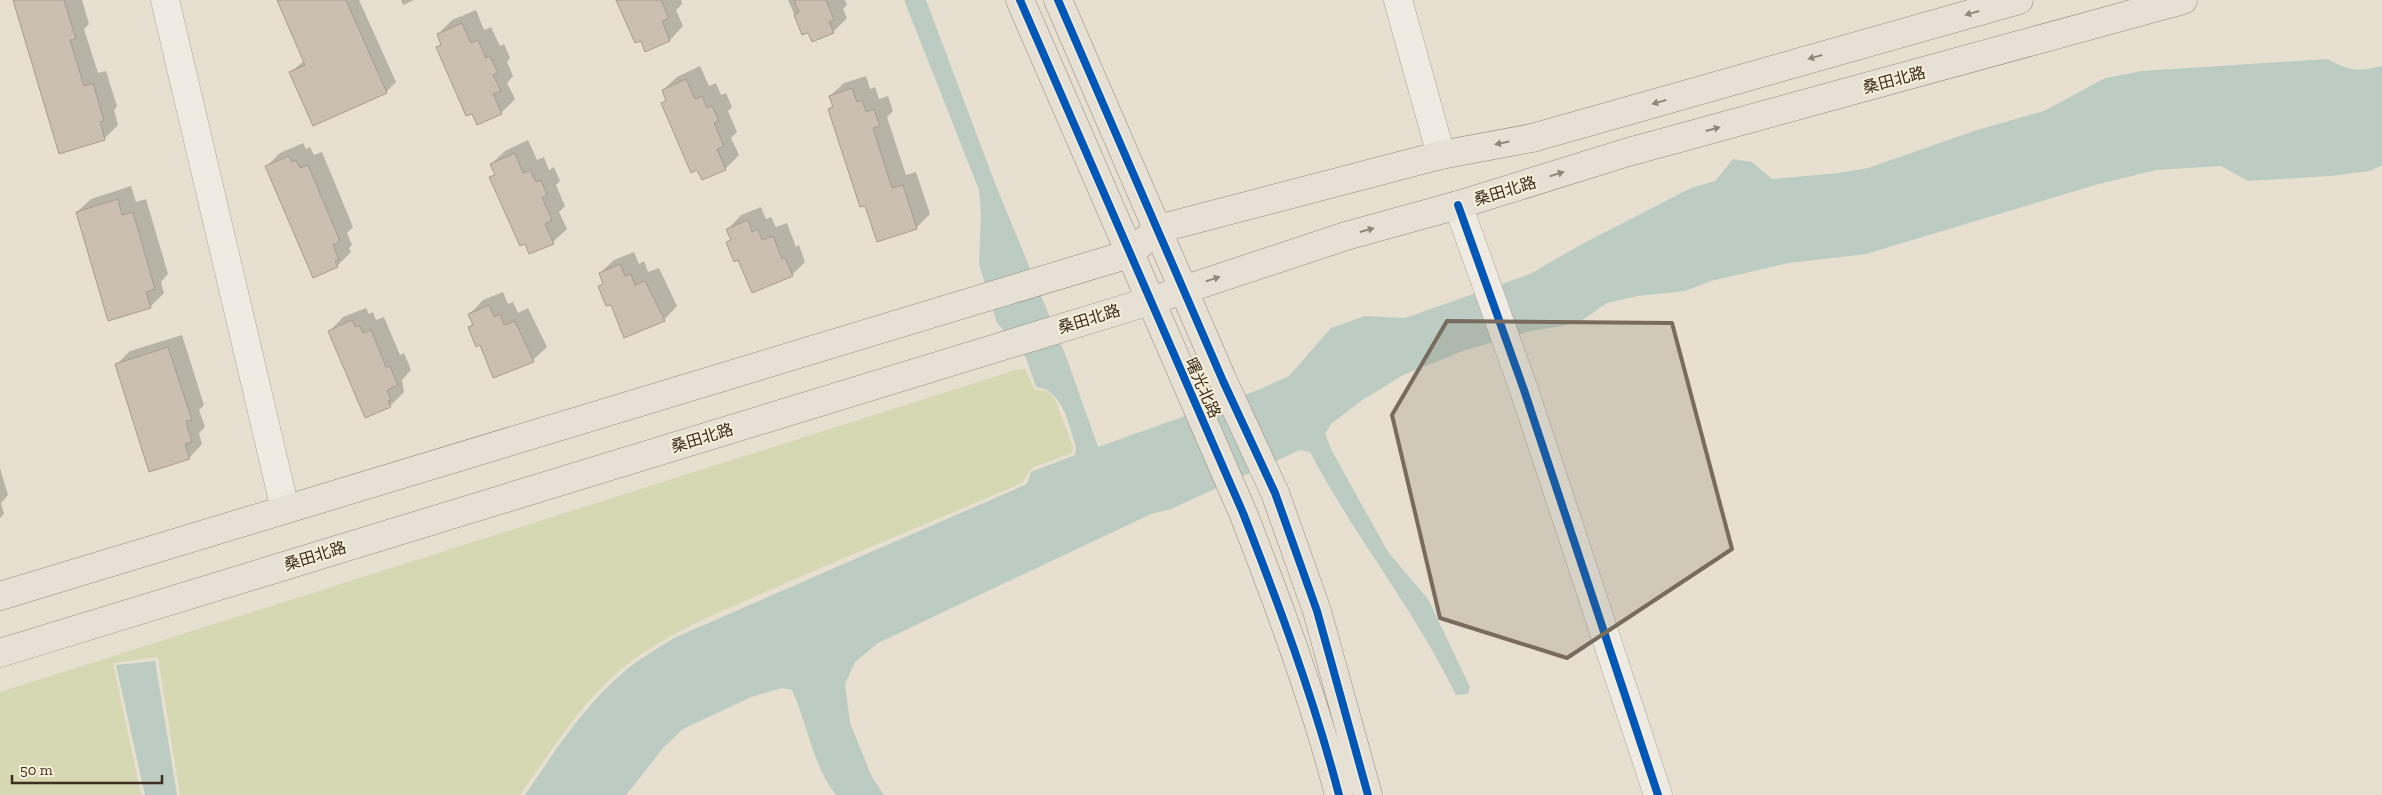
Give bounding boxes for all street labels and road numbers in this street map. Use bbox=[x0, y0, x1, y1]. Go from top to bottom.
street label: 桑田北路 bbox=[1861, 63, 1927, 97]
street label: 桑田北路 bbox=[1472, 173, 1538, 209]
street label: 桑田北路 bbox=[1056, 301, 1122, 337]
street label: 曙光北路 bbox=[1181, 355, 1225, 421]
street label: 桑田北路 bbox=[669, 420, 735, 456]
street label: 桑田北路 bbox=[282, 538, 348, 574]

